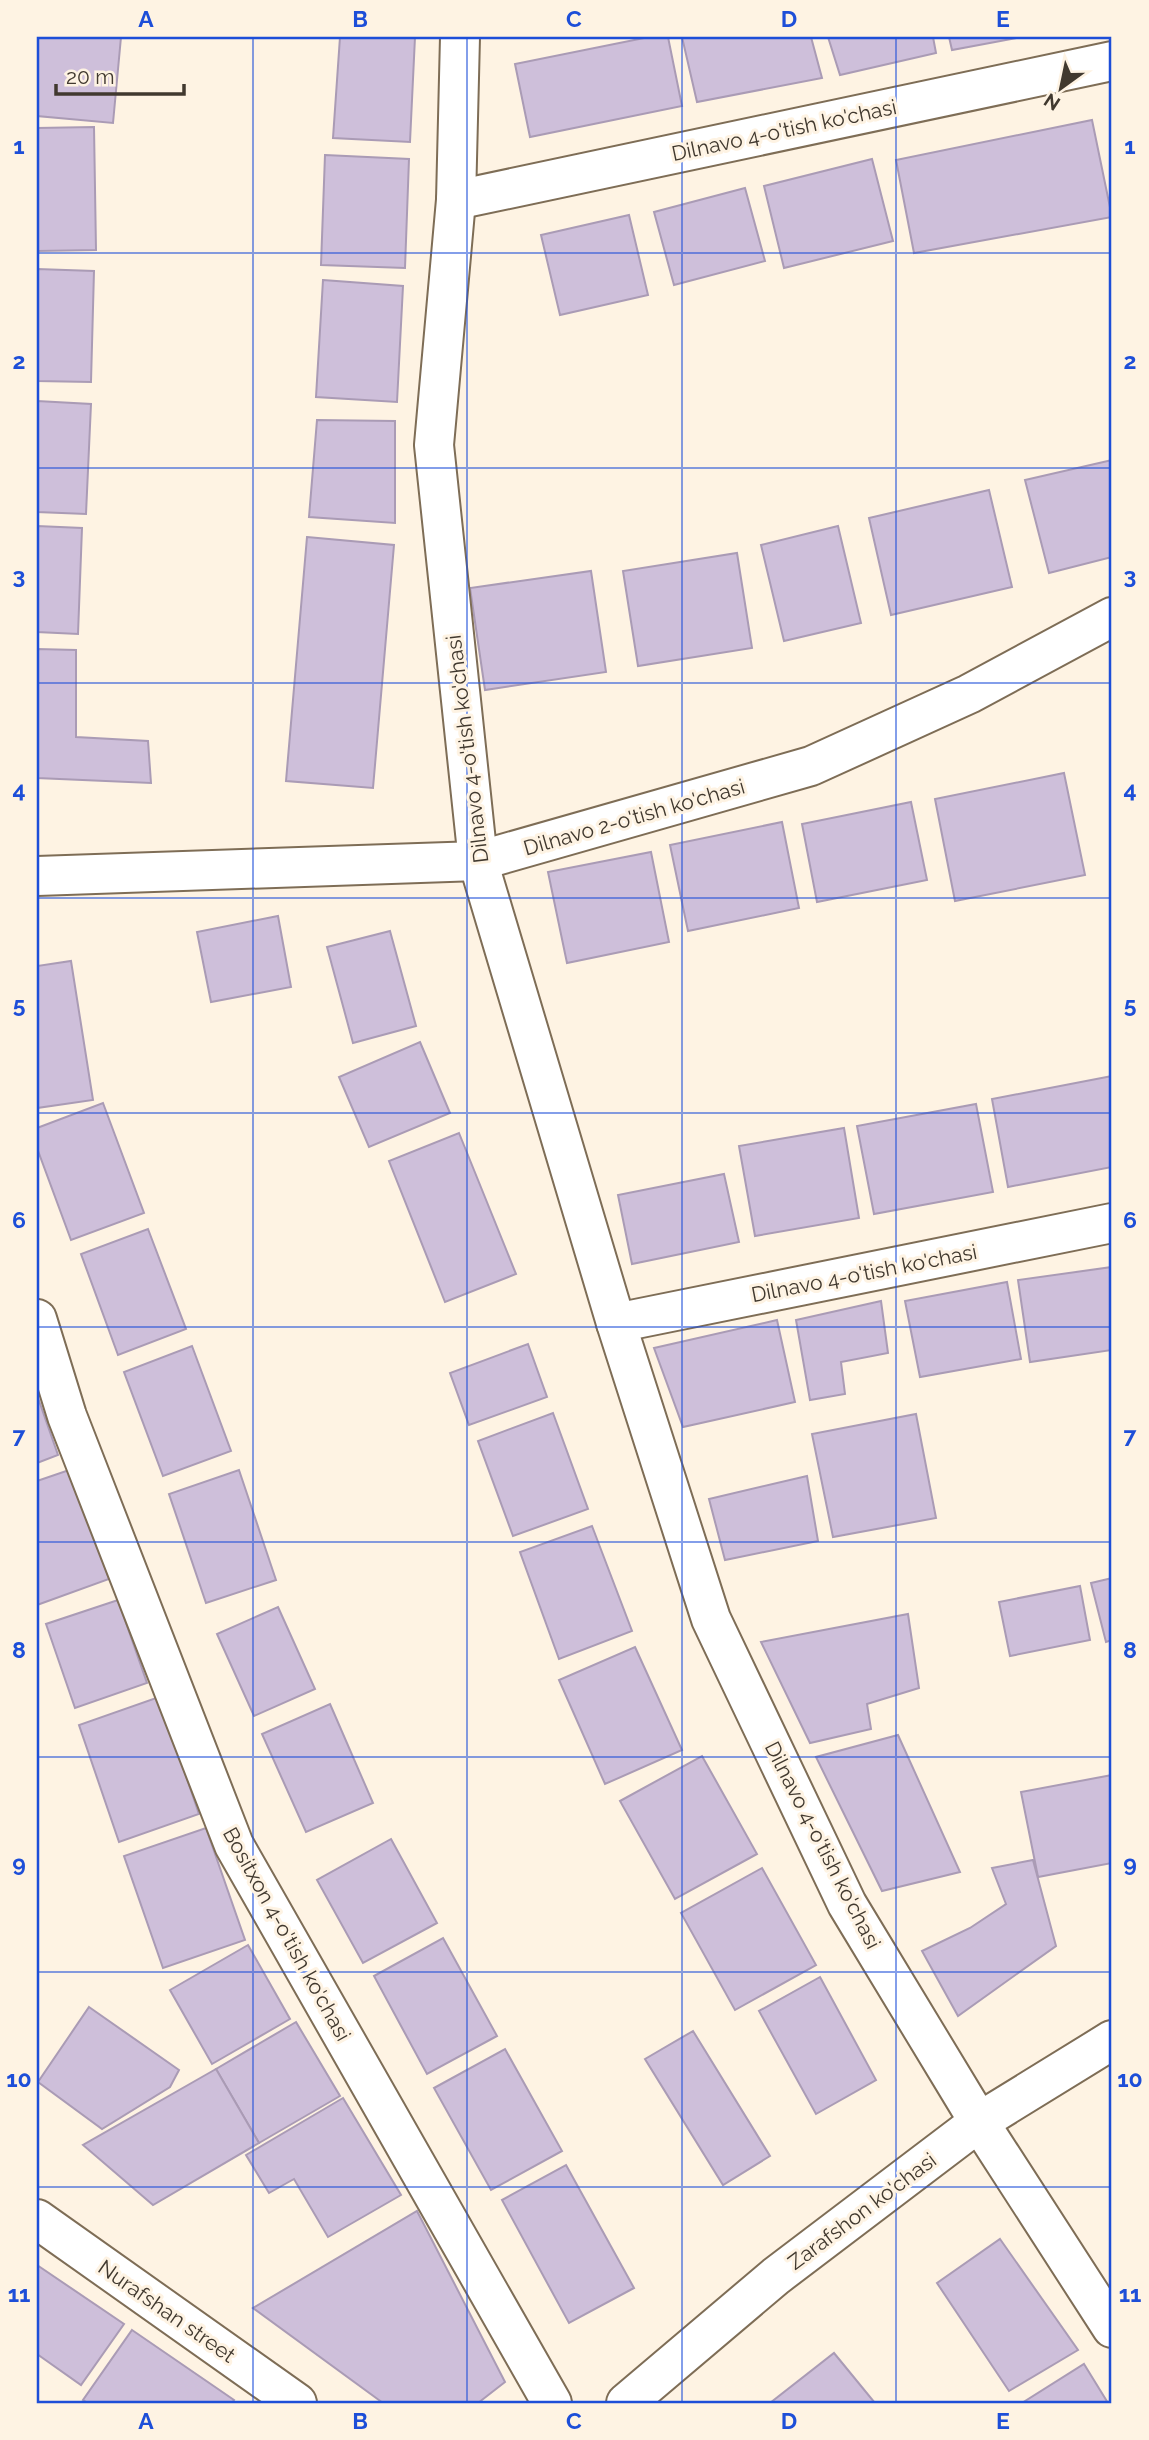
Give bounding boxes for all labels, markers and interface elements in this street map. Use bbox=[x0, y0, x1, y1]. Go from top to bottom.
text: A bbox=[138, 5, 154, 32]
text: B bbox=[352, 5, 368, 32]
text: C bbox=[566, 5, 582, 32]
text: D bbox=[781, 5, 797, 32]
text: E bbox=[996, 5, 1010, 32]
scale bar bbox=[56, 52, 184, 96]
north arrow bbox=[1026, 52, 1096, 122]
text: 20 m bbox=[66, 64, 114, 89]
text: N bbox=[1040, 89, 1064, 115]
street label: Dilnavo 4-o'tish ko'chasi bbox=[669, 94, 899, 166]
text: 1 bbox=[13, 132, 25, 159]
text: 1 bbox=[1124, 132, 1136, 159]
text: 2 bbox=[13, 347, 25, 374]
text: 2 bbox=[1124, 347, 1136, 374]
text: 3 bbox=[13, 562, 25, 589]
text: 3 bbox=[1124, 562, 1136, 589]
street label: Dilnavo 4-o'tish ko'chasi bbox=[441, 634, 493, 864]
street label: Dilnavo 2-o'tish ko'chasi bbox=[521, 773, 747, 861]
text: 4 bbox=[12, 776, 26, 803]
text: 4 bbox=[1123, 776, 1137, 803]
text: 5 bbox=[13, 991, 26, 1018]
text: 5 bbox=[1124, 991, 1137, 1018]
text: 6 bbox=[12, 1206, 26, 1233]
text: 6 bbox=[1123, 1206, 1137, 1233]
street label: Dilnavo 4-o'tish ko'chasi bbox=[749, 1239, 979, 1307]
text: 7 bbox=[13, 1421, 26, 1448]
text: 7 bbox=[1124, 1421, 1137, 1448]
text: 8 bbox=[12, 1636, 26, 1663]
text: 8 bbox=[1123, 1636, 1137, 1663]
street label: Dilnavo 4-o'tish ko'chasi bbox=[760, 1737, 886, 1953]
street label: Bositxon 4-o'tish ko'chasi bbox=[218, 1823, 356, 2045]
text: 9 bbox=[12, 1850, 26, 1877]
text: 9 bbox=[1123, 1850, 1137, 1877]
text: 10 bbox=[6, 2065, 32, 2092]
text: 10 bbox=[1117, 2065, 1143, 2092]
street label: Zarafshon ko'chasi bbox=[783, 2147, 941, 2275]
street label: Nurafshan street bbox=[94, 2254, 240, 2368]
text: 11 bbox=[8, 2280, 30, 2307]
text: 11 bbox=[1119, 2280, 1141, 2307]
text: A bbox=[138, 2407, 154, 2434]
text: B bbox=[352, 2407, 368, 2434]
text: C bbox=[566, 2407, 582, 2434]
text: D bbox=[781, 2407, 797, 2434]
text: E bbox=[996, 2407, 1010, 2434]

